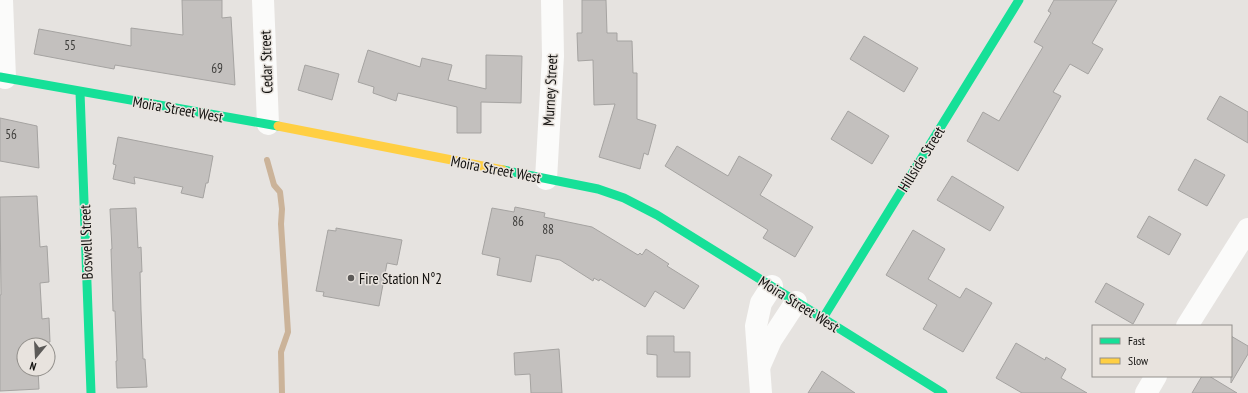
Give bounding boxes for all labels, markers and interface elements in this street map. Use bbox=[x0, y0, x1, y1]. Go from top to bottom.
street label: Cedar Street bbox=[255, 30, 277, 94]
house number: 55 bbox=[64, 37, 76, 54]
street label: Murney Street bbox=[539, 53, 561, 127]
house number: 69 bbox=[211, 60, 223, 77]
street label: Moira Street West bbox=[131, 92, 225, 126]
street label: Hillside Street bbox=[893, 123, 949, 195]
house number: 56 bbox=[5, 126, 17, 143]
street label: Moira Street West bbox=[449, 151, 543, 187]
street label: Boswell Street bbox=[75, 204, 97, 280]
house number: 86 bbox=[512, 213, 524, 230]
house number: 88 bbox=[542, 221, 554, 238]
place label: Fire Station N°2 bbox=[359, 269, 442, 288]
street label: Moira Street West bbox=[755, 272, 843, 336]
marker: Fire Station N°2 bbox=[346, 273, 356, 283]
legend bbox=[1092, 325, 1232, 377]
text: Fast bbox=[1128, 333, 1146, 348]
north arrow bbox=[16, 337, 56, 377]
text: Slow bbox=[1128, 353, 1149, 368]
text: N bbox=[28, 359, 38, 374]

